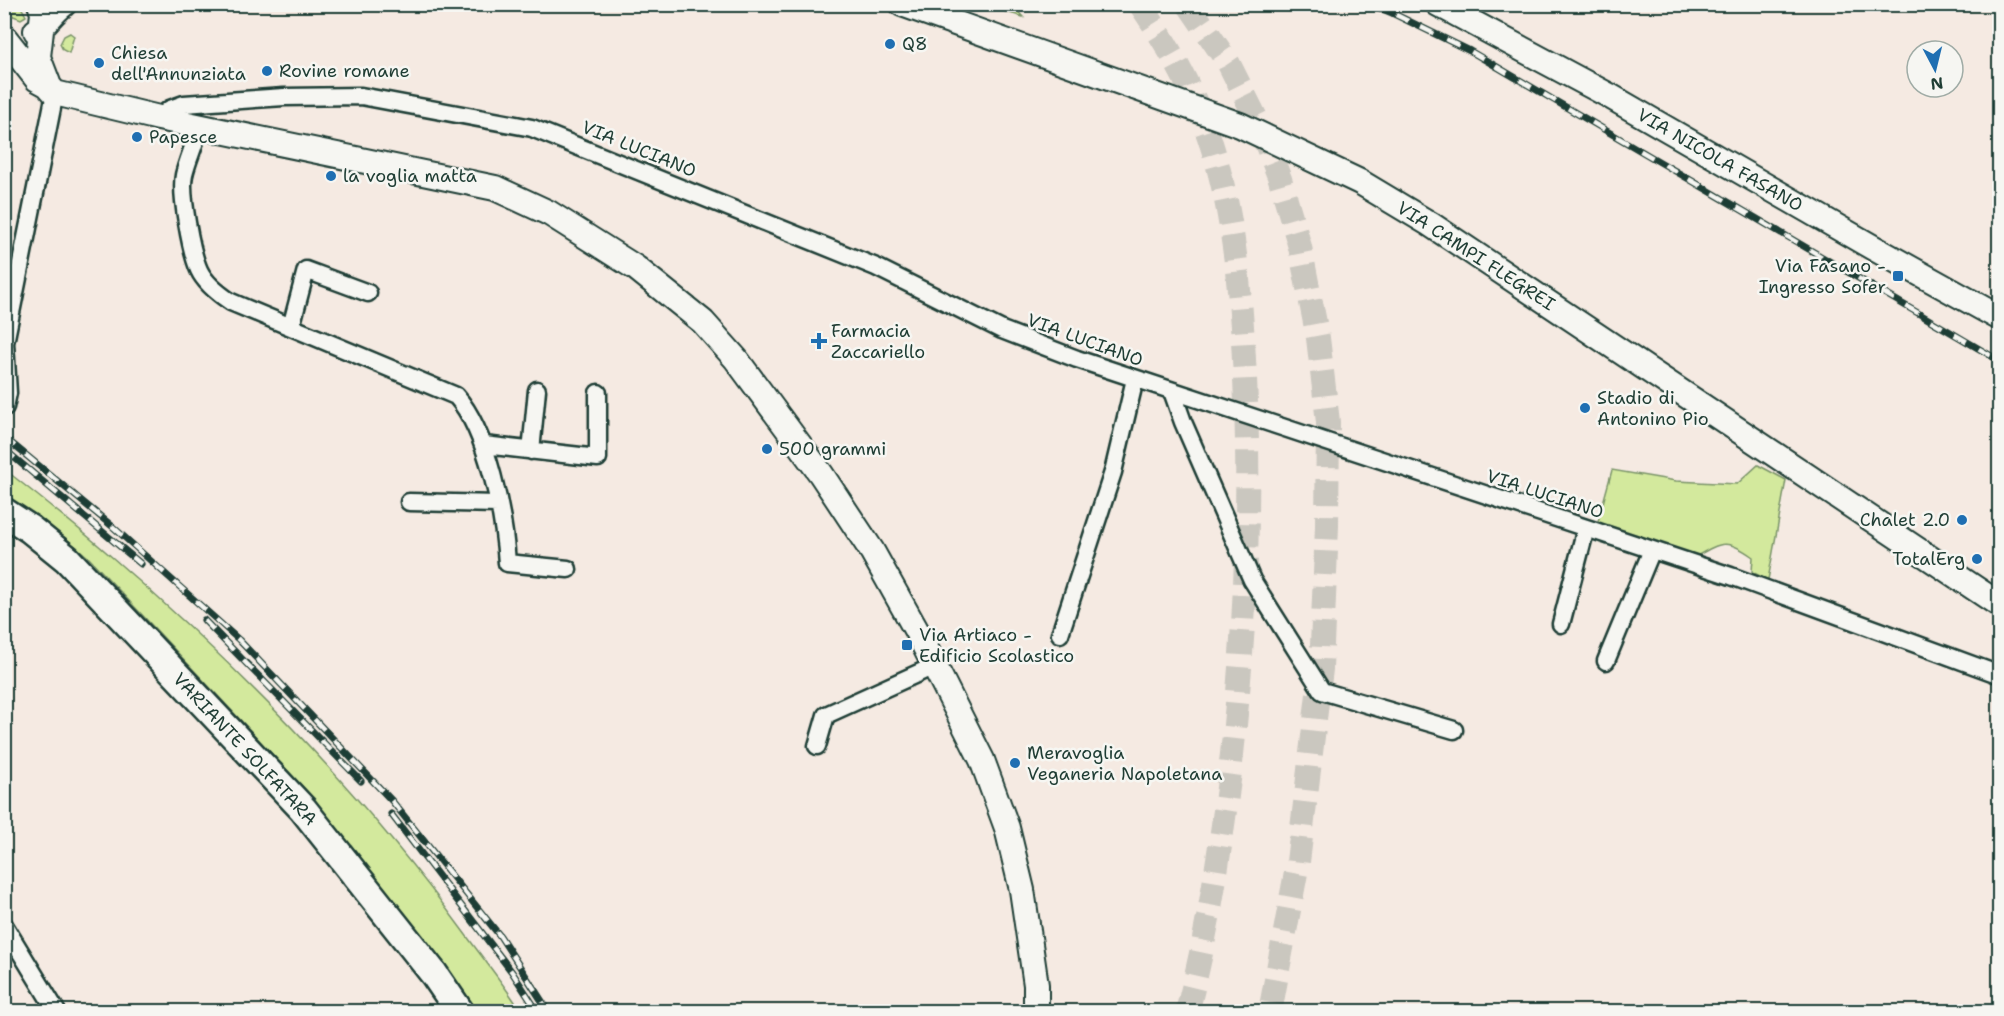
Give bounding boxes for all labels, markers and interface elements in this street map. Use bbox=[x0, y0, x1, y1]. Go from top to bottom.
place label: Q8 bbox=[902, 32, 928, 56]
marker: Q8 bbox=[883, 37, 897, 51]
north arrow bbox=[1905, 39, 1965, 99]
place label: Chiesa dell'Annunziata bbox=[111, 41, 246, 86]
marker: Chiesa dell'Annunziata bbox=[92, 56, 106, 70]
place label: Rovine romane bbox=[279, 59, 410, 83]
marker: Rovine romane bbox=[260, 64, 274, 78]
text: N bbox=[1929, 72, 1944, 95]
street label: VIA NICOLA FASANO bbox=[1633, 103, 1807, 217]
street label: VIA LUCIANO bbox=[578, 115, 700, 183]
place label: Papesce bbox=[149, 125, 217, 149]
marker: Papesce bbox=[130, 130, 144, 144]
place label: la voglia matta bbox=[343, 164, 477, 188]
marker: la voglia matta bbox=[324, 169, 338, 183]
street label: VIA CAMPI FLEGREI bbox=[1392, 196, 1560, 316]
place label: Via Fasano - Ingresso Sofer bbox=[1759, 254, 1886, 299]
marker: Via Fasano - Ingresso Sofer bbox=[1891, 269, 1905, 283]
street label: VIA LUCIANO bbox=[1024, 308, 1146, 372]
place label: Farmacia Zaccariello bbox=[831, 319, 925, 364]
marker: Farmacia Zaccariello bbox=[812, 334, 826, 348]
place label: Stadio di Antonino Pio bbox=[1597, 386, 1709, 431]
marker: Stadio di Antonino Pio bbox=[1578, 401, 1592, 415]
place label: 500 grammi bbox=[779, 437, 886, 461]
marker: 500 grammi bbox=[760, 442, 774, 456]
street label: VIA LUCIANO bbox=[1483, 464, 1607, 524]
place label: Chalet 2.0 bbox=[1860, 508, 1950, 532]
marker: Chalet 2.0 bbox=[1955, 513, 1969, 527]
place label: TotalErg bbox=[1892, 547, 1965, 571]
marker: TotalErg bbox=[1970, 552, 1984, 566]
place label: Via Artiaco - Edificio Scolastico bbox=[919, 623, 1074, 668]
marker: Via Artiaco - Edificio Scolastico bbox=[900, 638, 914, 652]
street label: VARIANTE SOLFATARA bbox=[168, 667, 322, 831]
place label: Meravoglia Veganeria Napoletana bbox=[1027, 741, 1222, 786]
marker: Meravoglia Veganeria Napoletana bbox=[1008, 756, 1022, 770]

